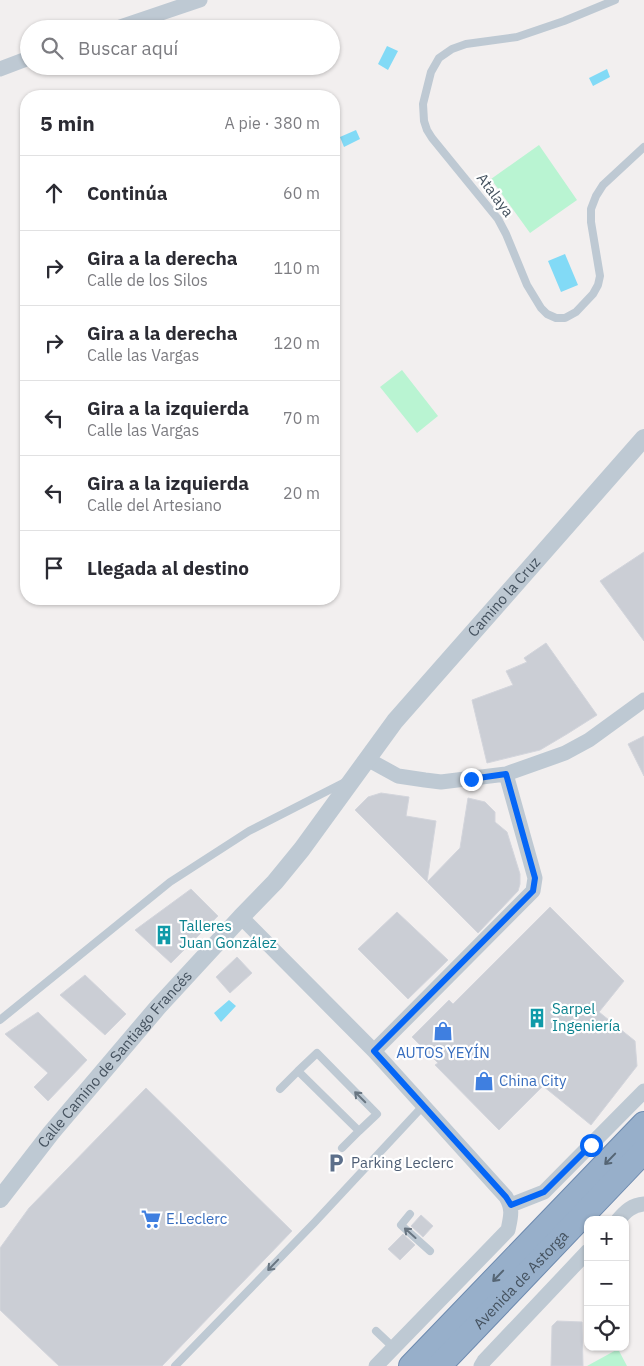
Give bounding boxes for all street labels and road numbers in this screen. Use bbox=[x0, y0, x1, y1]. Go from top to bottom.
street label: Atalaya bbox=[473, 169, 518, 220]
street label: Camino la Cruz bbox=[463, 553, 544, 641]
street label: Calle Camino de Santiago Francés bbox=[33, 966, 196, 1151]
street label: Avenida de Astorga bbox=[469, 1226, 572, 1333]

